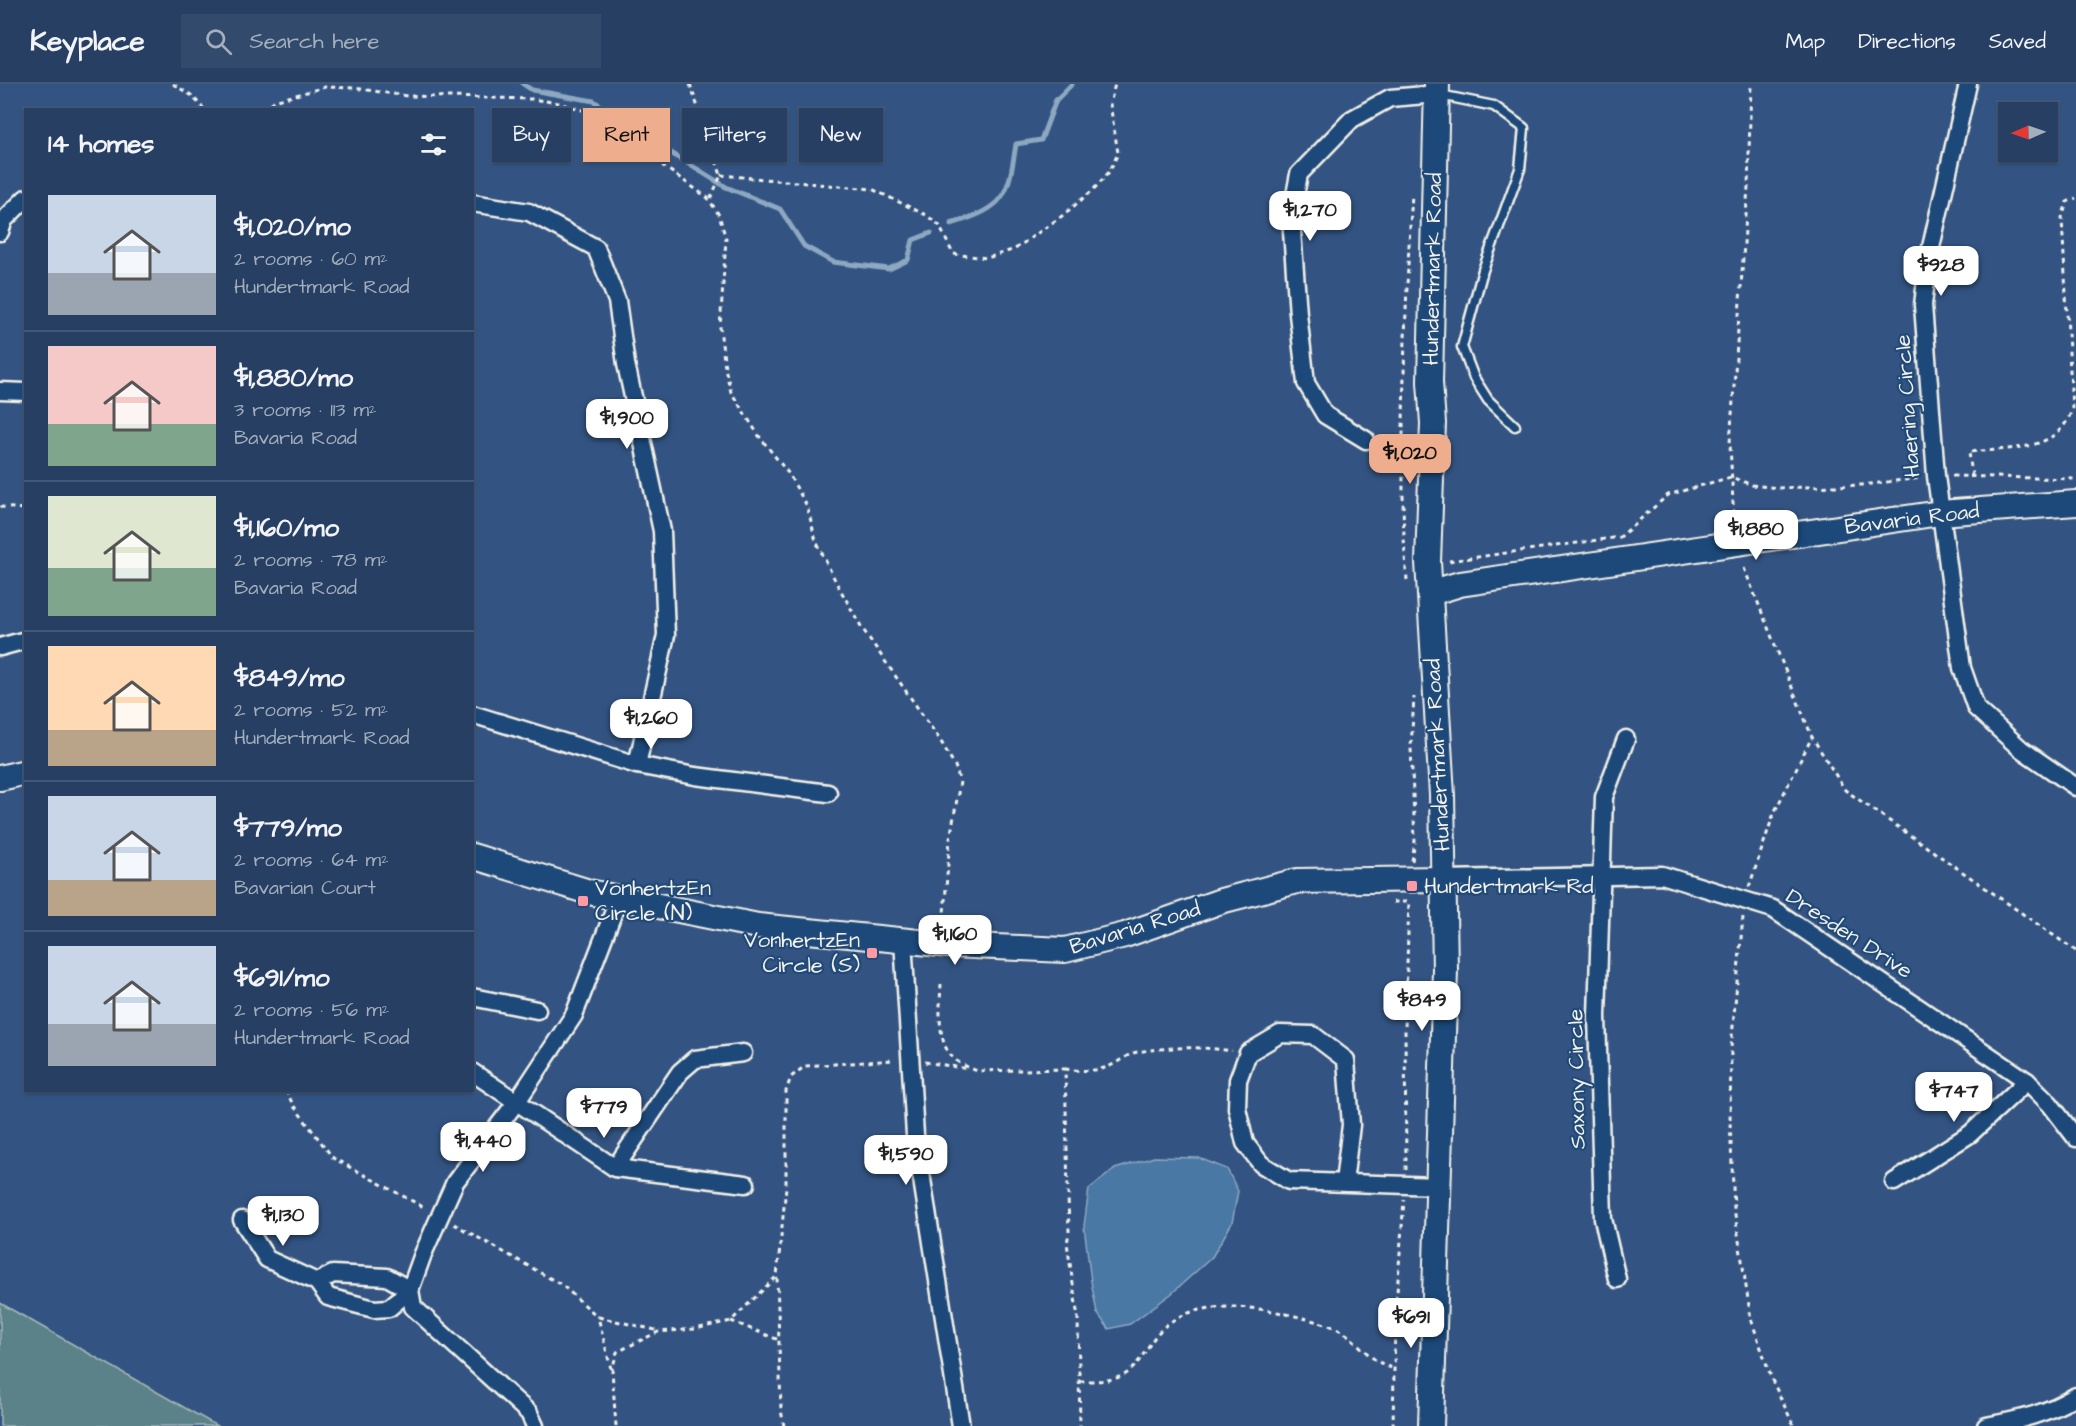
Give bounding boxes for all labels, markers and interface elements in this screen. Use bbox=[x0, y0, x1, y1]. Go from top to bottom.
search box bbox=[181, 14, 601, 68]
text: Keyplace bbox=[30, 22, 145, 61]
icon: search bbox=[202, 25, 235, 58]
text: Search here bbox=[250, 26, 379, 57]
text: Map bbox=[1785, 27, 1825, 56]
text: Directions bbox=[1858, 27, 1956, 56]
text: Saved bbox=[1989, 27, 2046, 56]
north arrow bbox=[1998, 102, 2058, 162]
map controls bbox=[1998, 102, 2058, 162]
chip: Buy bbox=[492, 108, 571, 162]
chip: Rent bbox=[583, 108, 670, 162]
chip: Filters bbox=[682, 108, 787, 162]
chip: New bbox=[799, 108, 883, 162]
text: 14 homes bbox=[48, 126, 154, 162]
icon: filters bbox=[417, 128, 450, 161]
street label: Hundertmark Road bbox=[1416, 172, 1450, 366]
pin: $1,270 bbox=[1261, 191, 1359, 242]
text: $1,270 bbox=[1283, 196, 1337, 224]
text: $1,020/mo bbox=[234, 209, 351, 245]
icon: home bbox=[96, 219, 168, 291]
text: 2 rooms · 60 m² bbox=[234, 245, 388, 273]
pin: $928 bbox=[1905, 246, 1977, 297]
text: $928 bbox=[1918, 251, 1964, 279]
text: Hundertmark Road bbox=[234, 273, 409, 301]
street label: Haering Circle bbox=[1888, 333, 1929, 479]
text: $1,880/mo bbox=[234, 360, 353, 396]
icon: home bbox=[96, 370, 168, 442]
text: 3 rooms · 113 m² bbox=[234, 396, 377, 424]
pin: $1,900 bbox=[578, 399, 676, 450]
text: $1,900 bbox=[600, 404, 654, 432]
text: Bavaria Road bbox=[234, 424, 357, 452]
pin: $1,020 bbox=[1361, 434, 1459, 485]
text: $1,020 bbox=[1383, 439, 1437, 467]
street label: Bavaria Road bbox=[1843, 495, 1981, 543]
text: $1,160/mo bbox=[234, 510, 339, 546]
pin: $1,880 bbox=[1707, 510, 1805, 561]
text: $1,880 bbox=[1728, 515, 1784, 543]
icon: home bbox=[96, 520, 168, 592]
text: 2 rooms · 78 m² bbox=[234, 546, 388, 574]
text: Bavaria Road bbox=[234, 574, 357, 602]
street label: Hundertmark Road bbox=[1417, 658, 1459, 852]
text: $849/mo bbox=[234, 660, 345, 696]
icon: home bbox=[96, 670, 168, 742]
text: 2 rooms · 52 m² bbox=[234, 696, 388, 724]
pin: $1,260 bbox=[602, 699, 700, 750]
text: $1,260 bbox=[624, 704, 678, 732]
text: Hundertmark Road bbox=[234, 724, 409, 752]
text: $779/mo bbox=[234, 810, 342, 846]
icon: home bbox=[96, 820, 168, 892]
text: 2 rooms · 64 m² bbox=[234, 846, 389, 874]
place label: Hundertmark Rd bbox=[1424, 871, 1593, 902]
place label: VonhertzEn Circle (N) bbox=[595, 873, 711, 929]
text: Bavarian Court bbox=[234, 874, 376, 902]
marker: Hundertmark Rd bbox=[1405, 879, 1419, 893]
street label: Dresden Drive bbox=[1780, 881, 1918, 987]
street label: Bavaria Road bbox=[1066, 893, 1204, 963]
marker: VonhertzEn Circle (N) bbox=[576, 894, 590, 908]
pin: $1,160 bbox=[906, 915, 1004, 966]
text: $1,160 bbox=[933, 920, 977, 948]
place label: VonhertzEn Circle (S) bbox=[744, 925, 860, 981]
marker: VonhertzEn Circle (S) bbox=[865, 946, 879, 960]
text: $691/mo bbox=[234, 960, 330, 996]
icon: home bbox=[96, 970, 168, 1042]
pin: $849 bbox=[1386, 981, 1458, 1032]
text: $849 bbox=[1397, 986, 1447, 1014]
text: 2 rooms · 56 m² bbox=[234, 996, 389, 1024]
street label: Saxony Circle bbox=[1560, 1008, 1595, 1149]
text: Hundertmark Road bbox=[234, 1024, 409, 1052]
pin: $747 bbox=[1918, 1072, 1990, 1123]
text: $747 bbox=[1929, 1077, 1979, 1105]
pin: $779 bbox=[568, 1088, 640, 1139]
text: $779 bbox=[580, 1093, 628, 1121]
pin: $1,440 bbox=[434, 1122, 532, 1173]
text: $1,440 bbox=[454, 1127, 512, 1155]
pin: $1,590 bbox=[857, 1135, 955, 1186]
text: $1,590 bbox=[878, 1140, 934, 1168]
pin: $1,130 bbox=[234, 1196, 332, 1247]
text: $1,130 bbox=[262, 1201, 304, 1229]
pin: $691 bbox=[1375, 1298, 1447, 1349]
text: $691 bbox=[1392, 1303, 1430, 1331]

